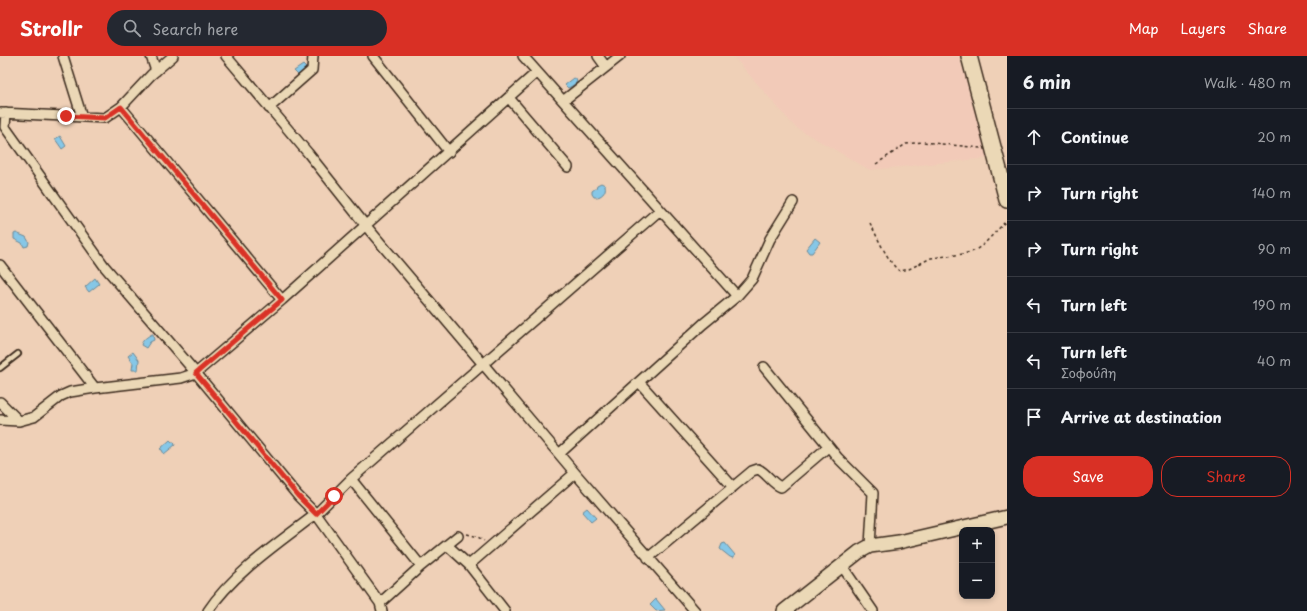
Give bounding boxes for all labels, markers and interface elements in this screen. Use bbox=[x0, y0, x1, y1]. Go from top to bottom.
search box bbox=[107, 10, 387, 46]
text: Strollr bbox=[20, 14, 83, 42]
icon: search bbox=[121, 17, 143, 39]
text: Search here bbox=[153, 17, 238, 40]
text: Map bbox=[1129, 18, 1159, 39]
text: Layers bbox=[1181, 18, 1226, 39]
text: Share bbox=[1248, 18, 1287, 39]
text: 6 min bbox=[1023, 69, 1071, 95]
text: Walk · 480 m bbox=[1204, 73, 1291, 92]
route end bbox=[57, 107, 75, 125]
text: Continue bbox=[1061, 125, 1129, 148]
icon: ahead bbox=[1023, 126, 1045, 148]
text: 20 m bbox=[1257, 127, 1291, 146]
text: Turn right bbox=[1061, 181, 1138, 204]
icon: right bbox=[1023, 182, 1045, 204]
text: 140 m bbox=[1252, 183, 1291, 202]
text: Turn right bbox=[1061, 237, 1138, 260]
icon: right bbox=[1023, 238, 1045, 260]
text: 90 m bbox=[1258, 239, 1291, 258]
text: Turn left bbox=[1061, 293, 1127, 316]
icon: left bbox=[1023, 294, 1045, 316]
text: 190 m bbox=[1252, 295, 1291, 314]
text: Turn left bbox=[1061, 340, 1127, 363]
icon: left bbox=[1023, 350, 1045, 372]
text: 40 m bbox=[1257, 351, 1291, 370]
text: Σοφούλη bbox=[1061, 363, 1116, 382]
text: Arrive at destination bbox=[1061, 405, 1222, 428]
icon: arrive bbox=[1023, 406, 1045, 428]
button: Save bbox=[1023, 456, 1153, 497]
button: Share bbox=[1161, 456, 1291, 497]
route start bbox=[325, 487, 343, 505]
map controls bbox=[959, 527, 995, 599]
button: + bbox=[959, 527, 995, 563]
button: − bbox=[959, 563, 995, 599]

